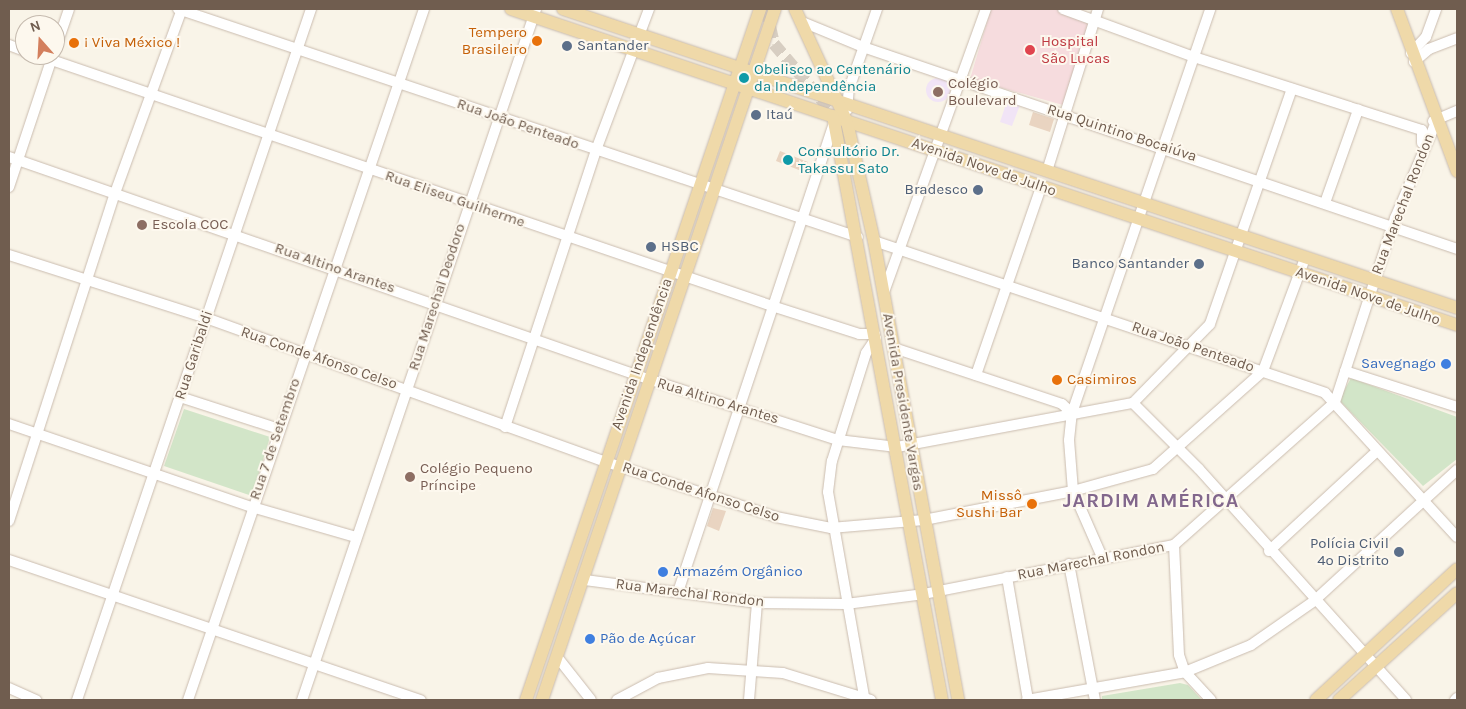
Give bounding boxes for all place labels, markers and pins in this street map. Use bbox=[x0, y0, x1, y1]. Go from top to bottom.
place label: Tempero Brasileiro bbox=[462, 23, 527, 58]
place label: Hospital São Lucas bbox=[1041, 32, 1110, 67]
place label: ¡ Viva México ! bbox=[84, 34, 180, 52]
marker: Tempero Brasileiro bbox=[531, 35, 543, 47]
marker: ¡ Viva México ! bbox=[68, 37, 80, 49]
place label: Santander bbox=[577, 37, 648, 55]
marker: Santander bbox=[561, 40, 573, 52]
marker: Hospital São Lucas bbox=[1023, 43, 1037, 57]
place label: Obelisco ao Centenário da Independência bbox=[754, 60, 911, 95]
marker: Obelisco ao Centenário da Independência bbox=[738, 72, 750, 84]
place label: Colégio Boulevard bbox=[948, 74, 1017, 109]
marker: Colégio Boulevard bbox=[932, 86, 944, 98]
place label: Itaú bbox=[766, 106, 793, 124]
marker: Itaú bbox=[750, 109, 762, 121]
place label: Consultório Dr. Takassu Sato bbox=[798, 142, 899, 177]
marker: Consultório Dr. Takassu Sato bbox=[782, 154, 794, 166]
place label: Bradesco bbox=[905, 181, 968, 199]
marker: Bradesco bbox=[972, 184, 984, 196]
place label: Escola COC bbox=[152, 216, 228, 234]
marker: Escola COC bbox=[136, 219, 148, 231]
place label: HSBC bbox=[661, 238, 699, 256]
marker: HSBC bbox=[645, 241, 657, 253]
place label: Banco Santander bbox=[1072, 255, 1189, 273]
marker: Banco Santander bbox=[1193, 258, 1205, 270]
place label: Savegnago bbox=[1361, 355, 1436, 373]
marker: Savegnago bbox=[1440, 358, 1452, 370]
place label: Casimiros bbox=[1067, 371, 1137, 389]
marker: Casimiros bbox=[1051, 374, 1063, 386]
place label: Colégio Pequeno Príncipe bbox=[420, 459, 533, 494]
marker: Colégio Pequeno Príncipe bbox=[404, 471, 416, 483]
place label: Missô Sushi Bar bbox=[956, 486, 1022, 521]
marker: Missô Sushi Bar bbox=[1026, 498, 1038, 510]
place label: Polícia Civil 4º Distrito bbox=[1310, 534, 1389, 569]
marker: Polícia Civil 4º Distrito bbox=[1393, 546, 1405, 558]
place label: Armazém Orgânico bbox=[673, 563, 803, 581]
marker: Armazém Orgânico bbox=[657, 566, 669, 578]
place label: Pão de Açúcar bbox=[600, 630, 695, 648]
marker: Pão de Açúcar bbox=[584, 633, 596, 645]

